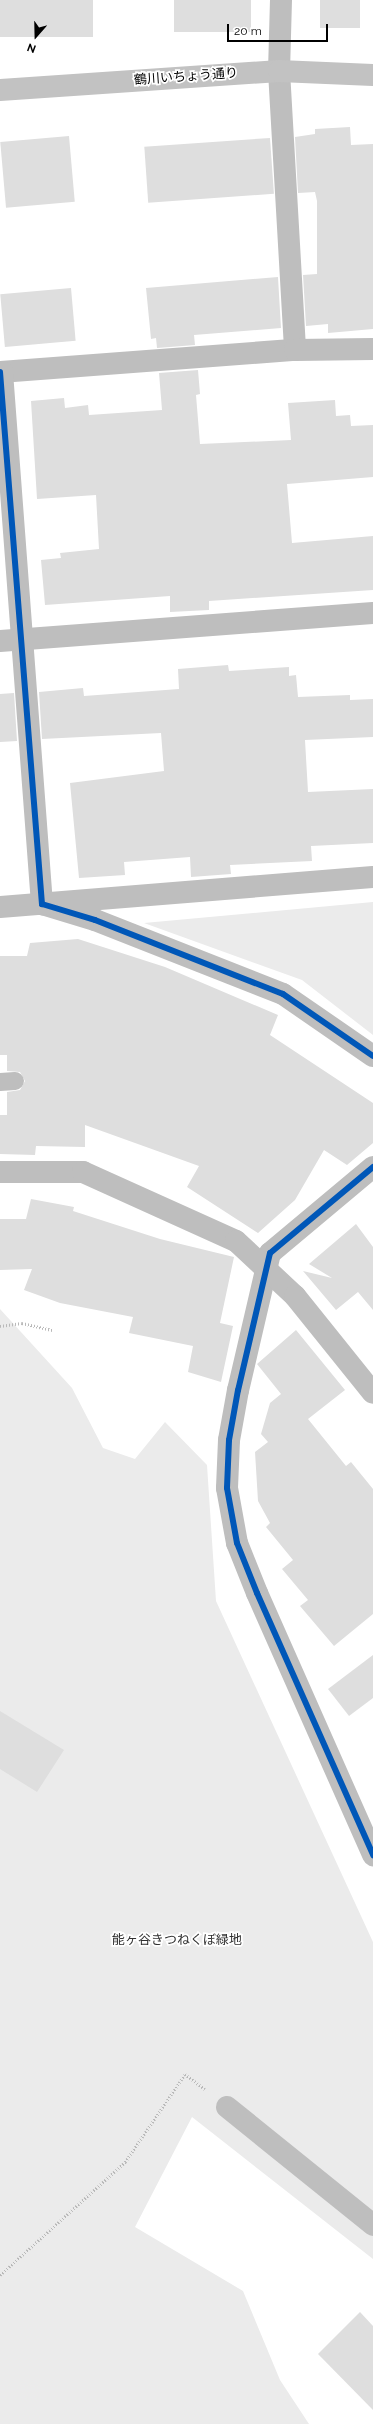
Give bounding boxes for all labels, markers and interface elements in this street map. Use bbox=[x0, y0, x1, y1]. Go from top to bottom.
north arrow bbox=[16, 16, 56, 56]
scale bar bbox=[229, 16, 330, 42]
text: 20 m bbox=[234, 24, 262, 38]
text: N bbox=[26, 40, 38, 55]
street label: 鶴川いちょう通り bbox=[134, 66, 238, 88]
park label: 能ヶ谷きつねくぼ緑地 bbox=[112, 1932, 242, 1948]

